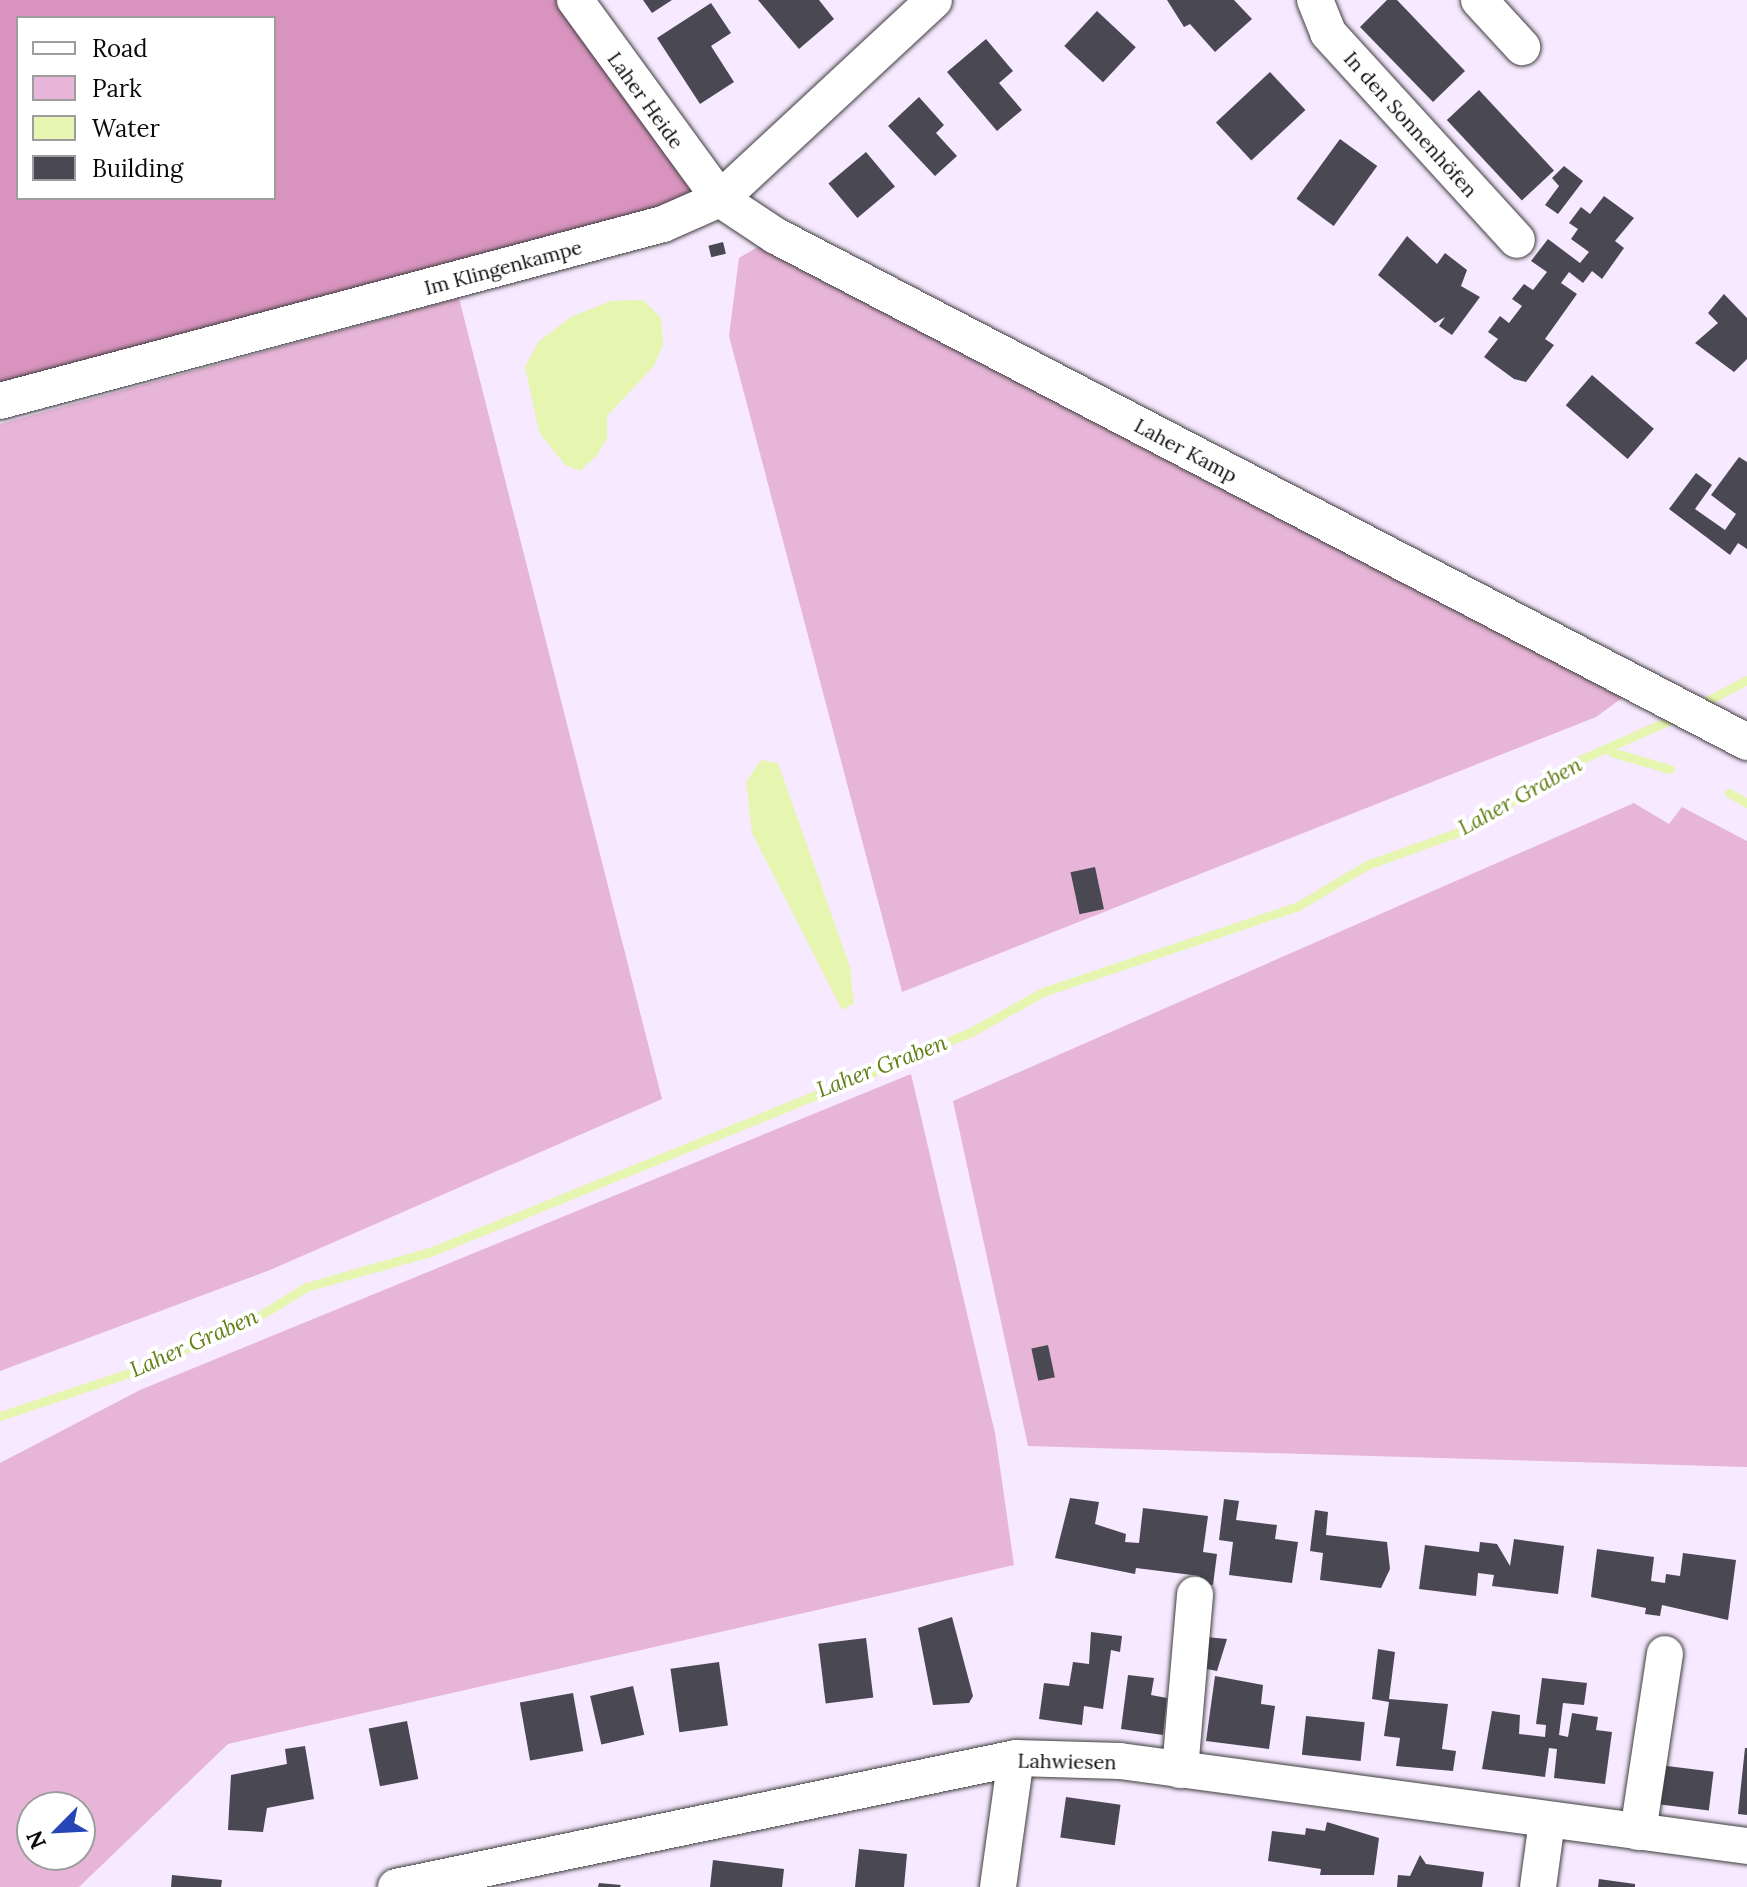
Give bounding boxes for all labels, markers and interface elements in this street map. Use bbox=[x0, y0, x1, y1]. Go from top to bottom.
legend bbox=[16, 16, 276, 200]
text: Road bbox=[92, 33, 148, 64]
street label: In den Sonnenhöfen bbox=[1339, 46, 1483, 202]
street label: Laher Heide bbox=[603, 47, 689, 153]
text: Park bbox=[92, 73, 142, 104]
text: Water bbox=[92, 113, 160, 144]
text: Building bbox=[92, 153, 183, 184]
street label: Im Klingenkampe bbox=[422, 234, 584, 300]
street label: Laher Kamp bbox=[1131, 413, 1241, 487]
water label: Laher Graben bbox=[1454, 751, 1586, 841]
water label: Laher Graben bbox=[813, 1029, 951, 1103]
water label: Laher Graben bbox=[126, 1303, 262, 1383]
street label: Lahwiesen bbox=[1017, 1748, 1117, 1774]
north arrow bbox=[16, 1791, 96, 1871]
text: N bbox=[20, 1826, 52, 1853]

